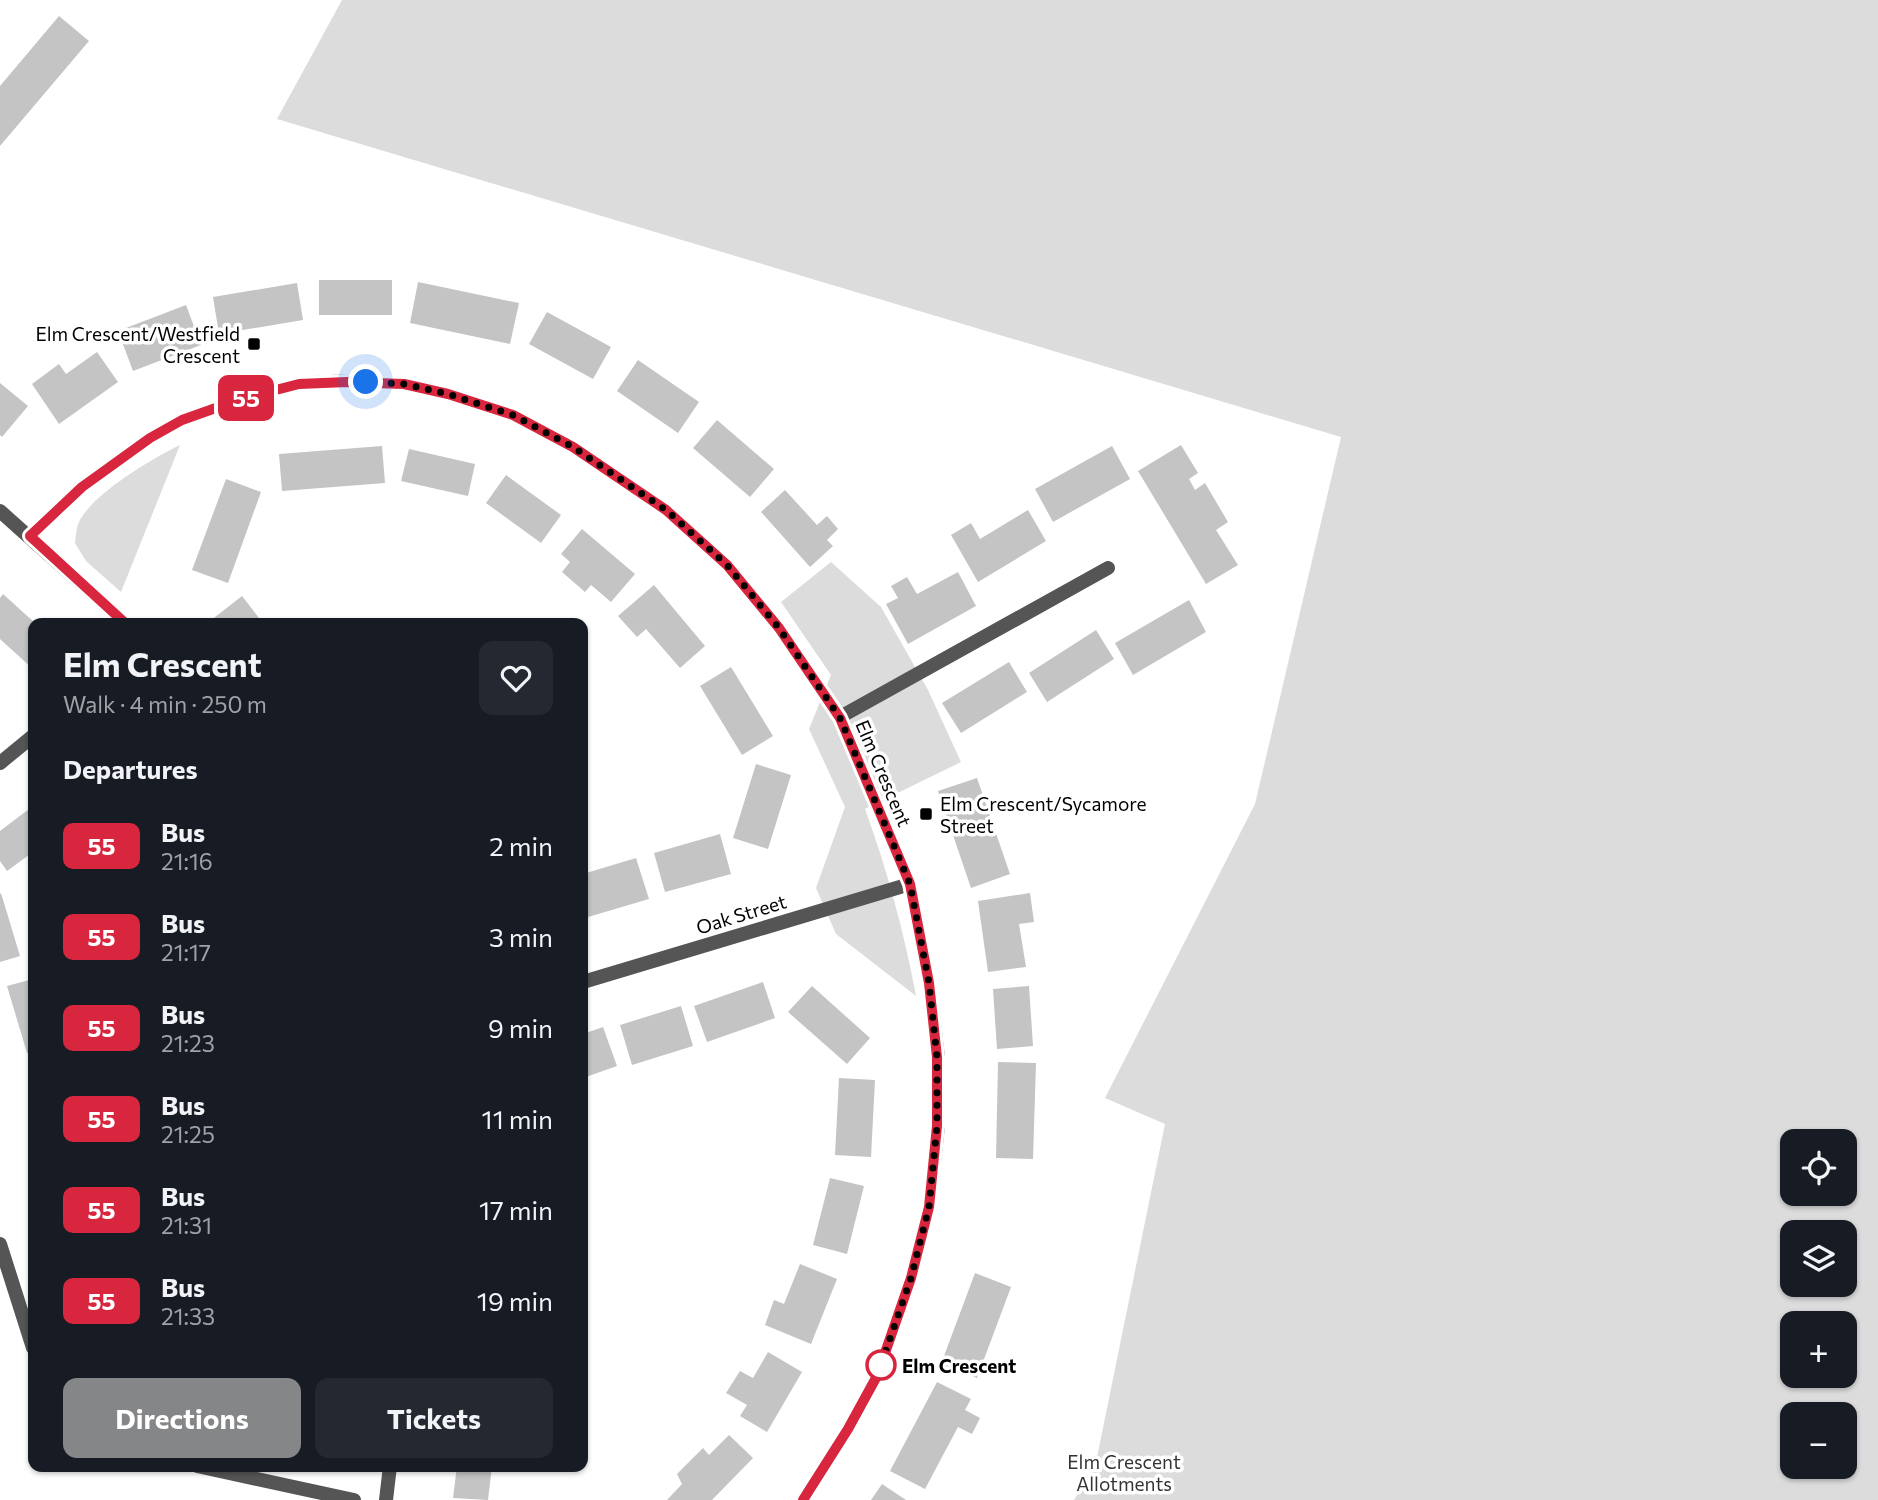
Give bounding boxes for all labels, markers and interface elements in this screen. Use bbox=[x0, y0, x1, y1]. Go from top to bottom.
place label: Elm Crescent/Westfield Crescent bbox=[36, 322, 240, 367]
marker: Elm Crescent/Westfield Crescent bbox=[246, 336, 262, 352]
your location bbox=[348, 364, 383, 399]
line badge: 55 bbox=[215, 375, 278, 421]
text: 55 bbox=[232, 383, 260, 412]
button: heart bbox=[479, 641, 553, 715]
text: Elm Crescent bbox=[63, 643, 262, 684]
text: Walk · 4 min · 250 m bbox=[63, 690, 267, 718]
street label: Elm Crescent bbox=[851, 716, 917, 830]
text: Departures bbox=[63, 753, 198, 784]
place label: Elm Crescent/Sycamore Street bbox=[940, 792, 1147, 837]
marker: Elm Crescent/Sycamore Street bbox=[918, 806, 934, 822]
text: Bus bbox=[161, 816, 205, 847]
text: 2 min bbox=[489, 830, 553, 861]
text: 55 bbox=[88, 831, 115, 860]
text: 21:16 bbox=[161, 847, 213, 875]
street label: Oak Street bbox=[693, 889, 789, 939]
text: Bus bbox=[161, 907, 205, 938]
text: 3 min bbox=[489, 921, 553, 952]
text: 55 bbox=[88, 922, 115, 951]
text: 21:17 bbox=[161, 938, 211, 966]
text: Bus bbox=[161, 998, 205, 1029]
text: 9 min bbox=[488, 1012, 553, 1043]
text: 55 bbox=[88, 1013, 115, 1042]
text: 21:23 bbox=[161, 1029, 215, 1057]
text: Bus bbox=[161, 1089, 205, 1120]
text: 11 min bbox=[482, 1103, 553, 1134]
text: 55 bbox=[88, 1104, 115, 1133]
text: 21:25 bbox=[161, 1120, 215, 1148]
map controls bbox=[1780, 1129, 1857, 1479]
button: locate bbox=[1780, 1129, 1857, 1206]
text: Bus bbox=[161, 1180, 205, 1211]
text: 17 min bbox=[479, 1194, 553, 1225]
text: 55 bbox=[88, 1195, 115, 1224]
text: 21:31 bbox=[161, 1211, 212, 1239]
button: layers bbox=[1780, 1220, 1857, 1297]
text: Bus bbox=[161, 1271, 205, 1302]
text: 19 min bbox=[477, 1285, 553, 1316]
text: 55 bbox=[88, 1286, 115, 1315]
text: 21:33 bbox=[161, 1302, 215, 1330]
button: + bbox=[1780, 1311, 1857, 1388]
marker: Elm Crescent bbox=[866, 1350, 896, 1380]
place label: Elm Crescent bbox=[902, 1354, 1016, 1377]
button: Directions bbox=[63, 1378, 301, 1458]
button: Tickets bbox=[315, 1378, 553, 1458]
button: − bbox=[1780, 1402, 1857, 1479]
park label: Elm Crescent Allotments bbox=[1067, 1450, 1181, 1495]

